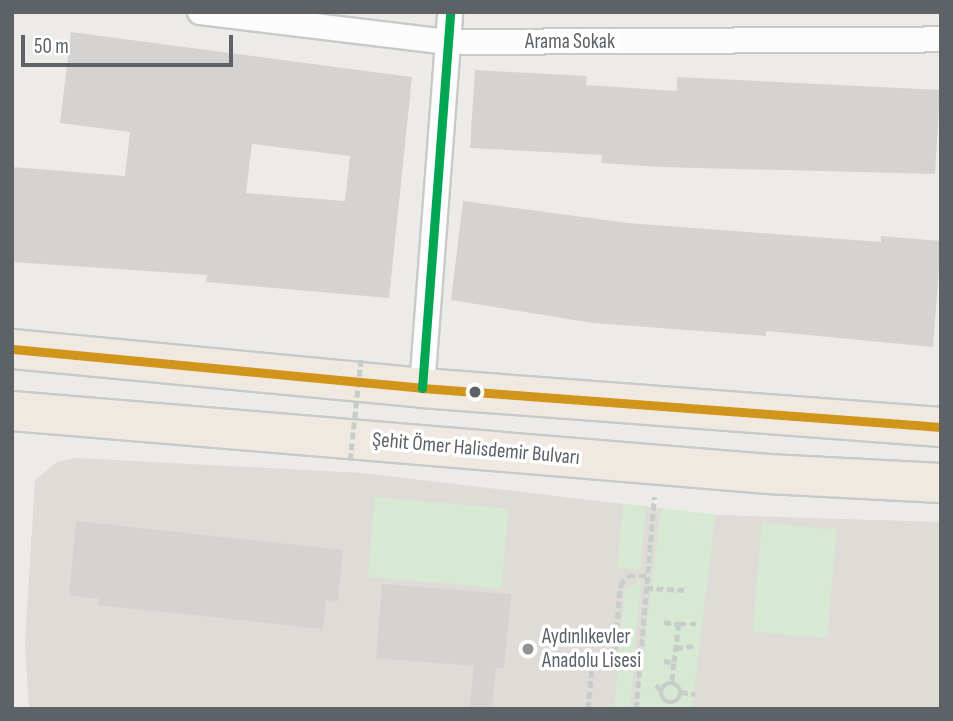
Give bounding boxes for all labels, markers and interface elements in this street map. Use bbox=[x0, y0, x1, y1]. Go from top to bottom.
scale bar bbox=[24, 21, 236, 65]
street label: Arama Sokak bbox=[525, 29, 615, 55]
text: 50 m bbox=[34, 34, 69, 59]
unlabelled marker bbox=[468, 385, 482, 399]
street label: Şehit Ömer Halisdemir Bulvarı bbox=[371, 427, 581, 471]
place label: Aydınlıkevler Anadolu Lisesi bbox=[542, 624, 641, 674]
marker: Aydınlıkevler Anadolu Lisesi bbox=[520, 641, 536, 657]

